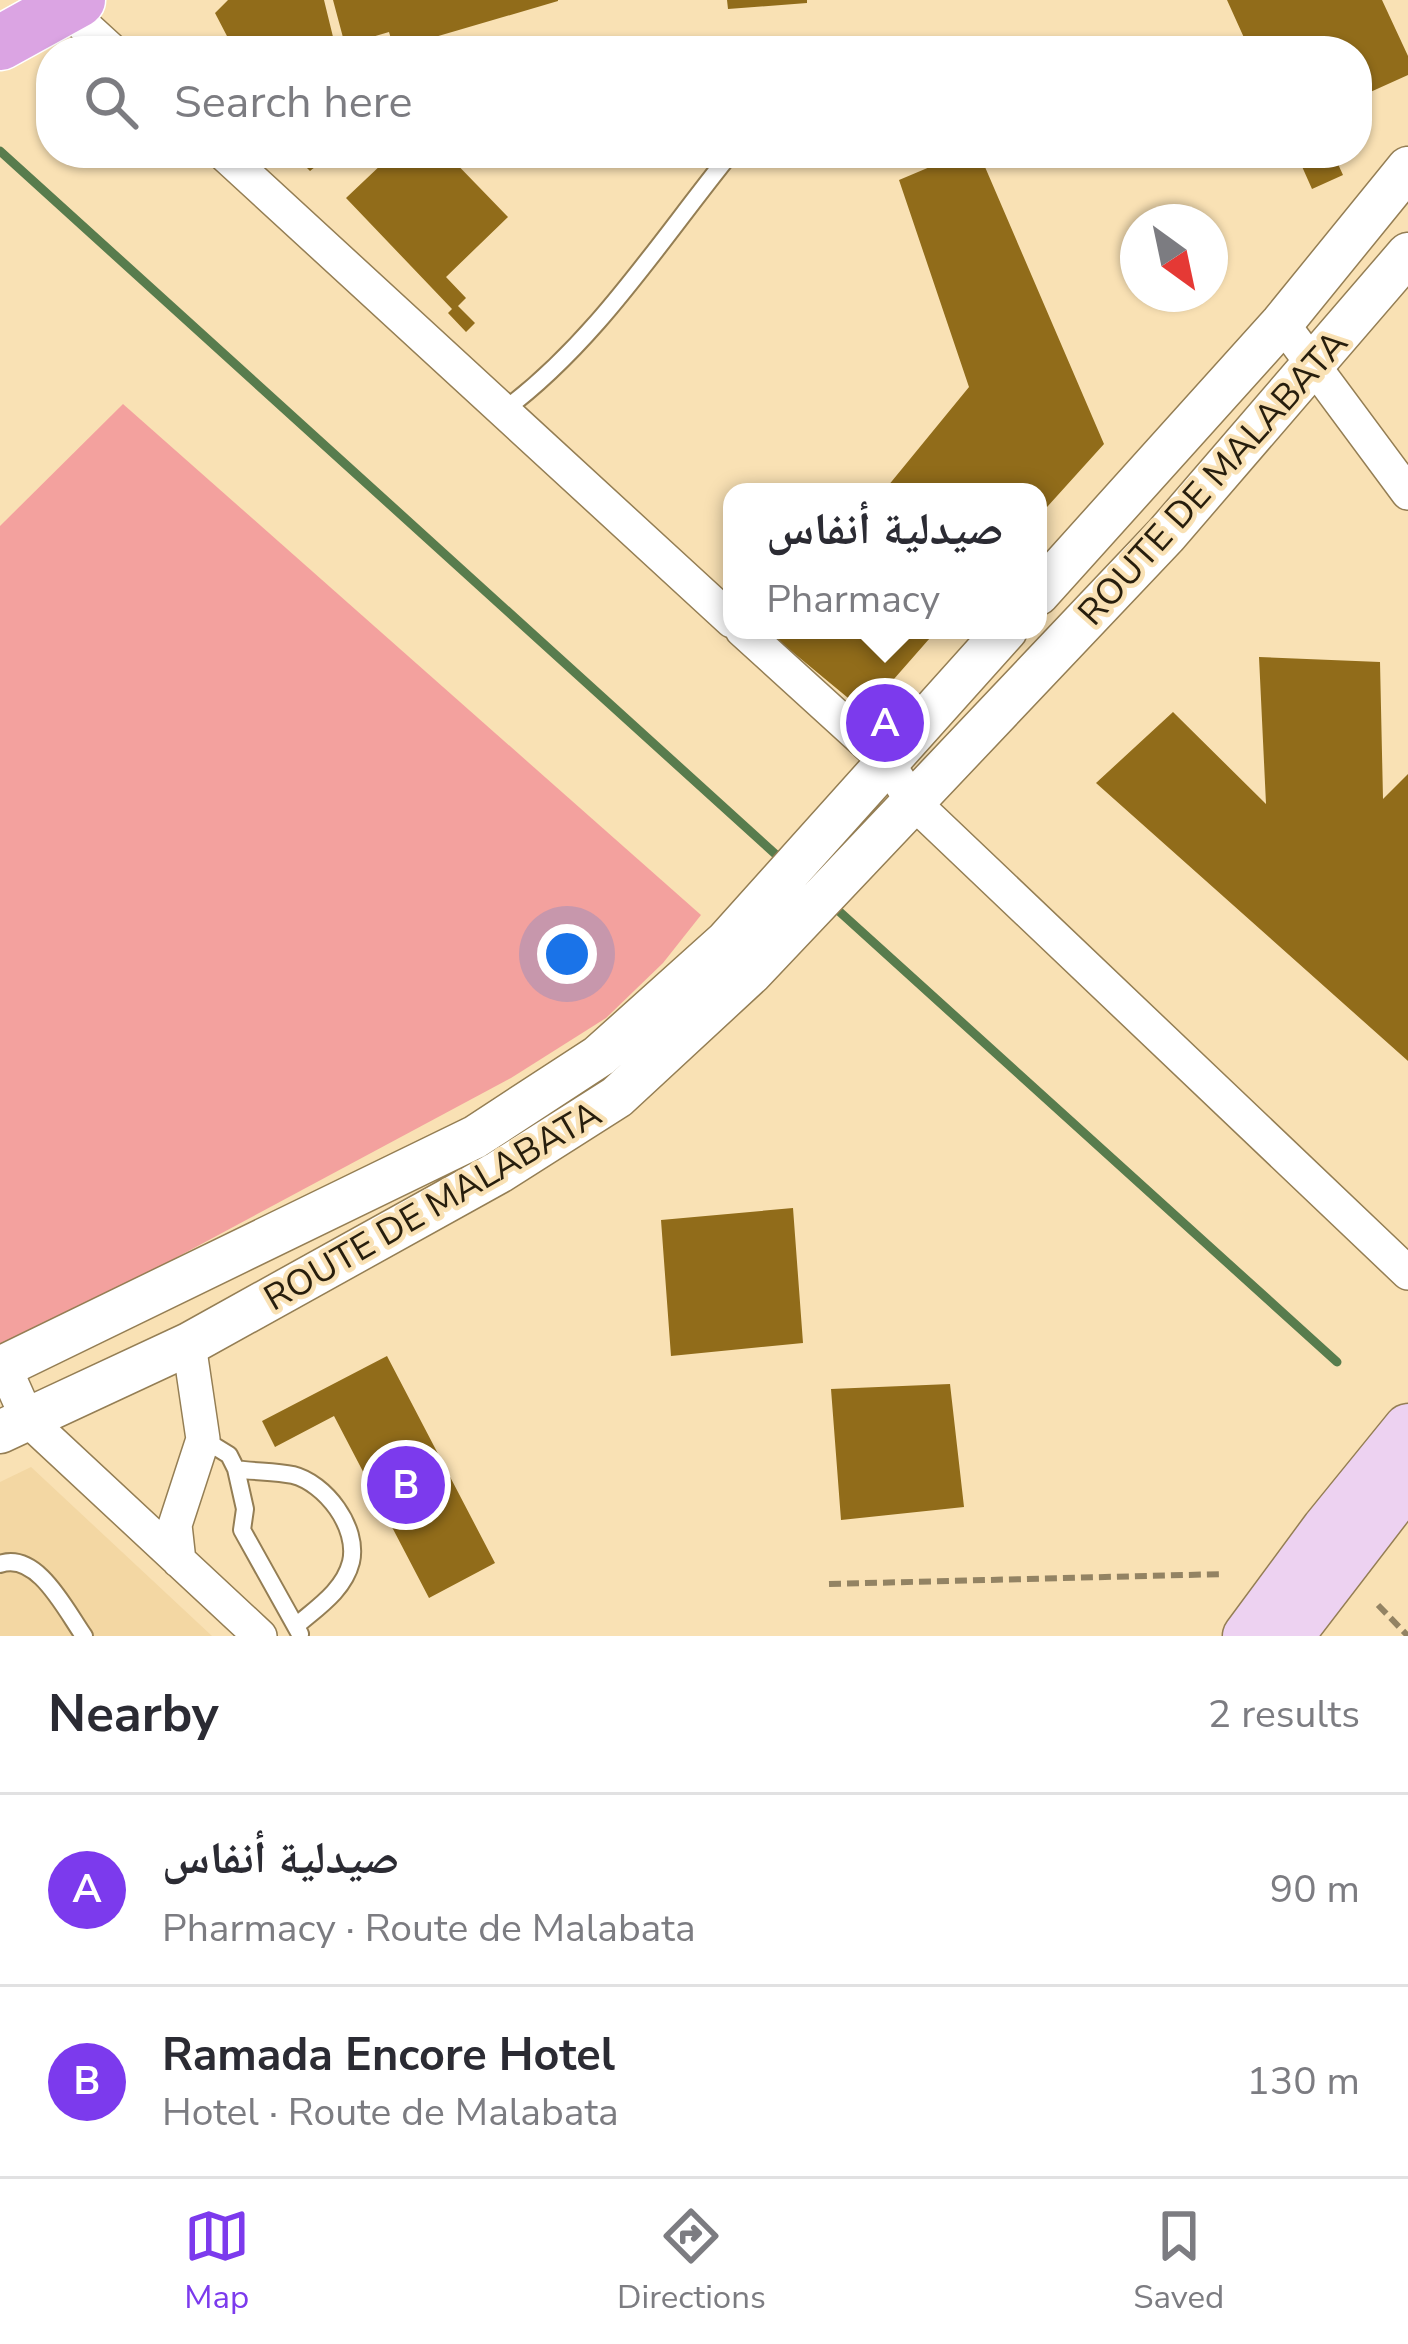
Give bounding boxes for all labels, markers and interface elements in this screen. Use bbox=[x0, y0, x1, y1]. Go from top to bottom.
search box bbox=[36, 36, 1372, 168]
icon: search bbox=[78, 69, 144, 135]
text: Search here bbox=[174, 72, 413, 133]
north arrow bbox=[1120, 204, 1228, 312]
street label: ROUTE DE MALABATA bbox=[1067, 320, 1359, 636]
popup bbox=[723, 483, 1047, 639]
text: صيدلية أنفاس bbox=[766, 499, 1004, 560]
text: Pharmacy bbox=[766, 573, 940, 626]
pin: A bbox=[846, 678, 924, 768]
your location bbox=[537, 924, 597, 984]
street label: ROUTE DE MALABATA bbox=[255, 1090, 610, 1323]
pin: B bbox=[367, 1440, 445, 1530]
text: Nearby bbox=[48, 1679, 219, 1749]
text: 2 results bbox=[1208, 1688, 1360, 1741]
text: صيدلية أنفاس bbox=[162, 1828, 399, 1889]
text: A bbox=[72, 1863, 102, 1916]
text: 90 m bbox=[1270, 1863, 1360, 1916]
text: Pharmacy · Route de Malabata bbox=[162, 1902, 696, 1955]
text: Ramada Encore Hotel bbox=[162, 2025, 615, 2086]
text: B bbox=[74, 2055, 100, 2108]
text: 130 m bbox=[1246, 2055, 1360, 2108]
text: Hotel · Route de Malabata bbox=[162, 2086, 619, 2139]
tab: Map bbox=[184, 2203, 250, 2320]
tab: Directions bbox=[617, 2203, 766, 2320]
tab: Saved bbox=[1133, 2203, 1224, 2320]

